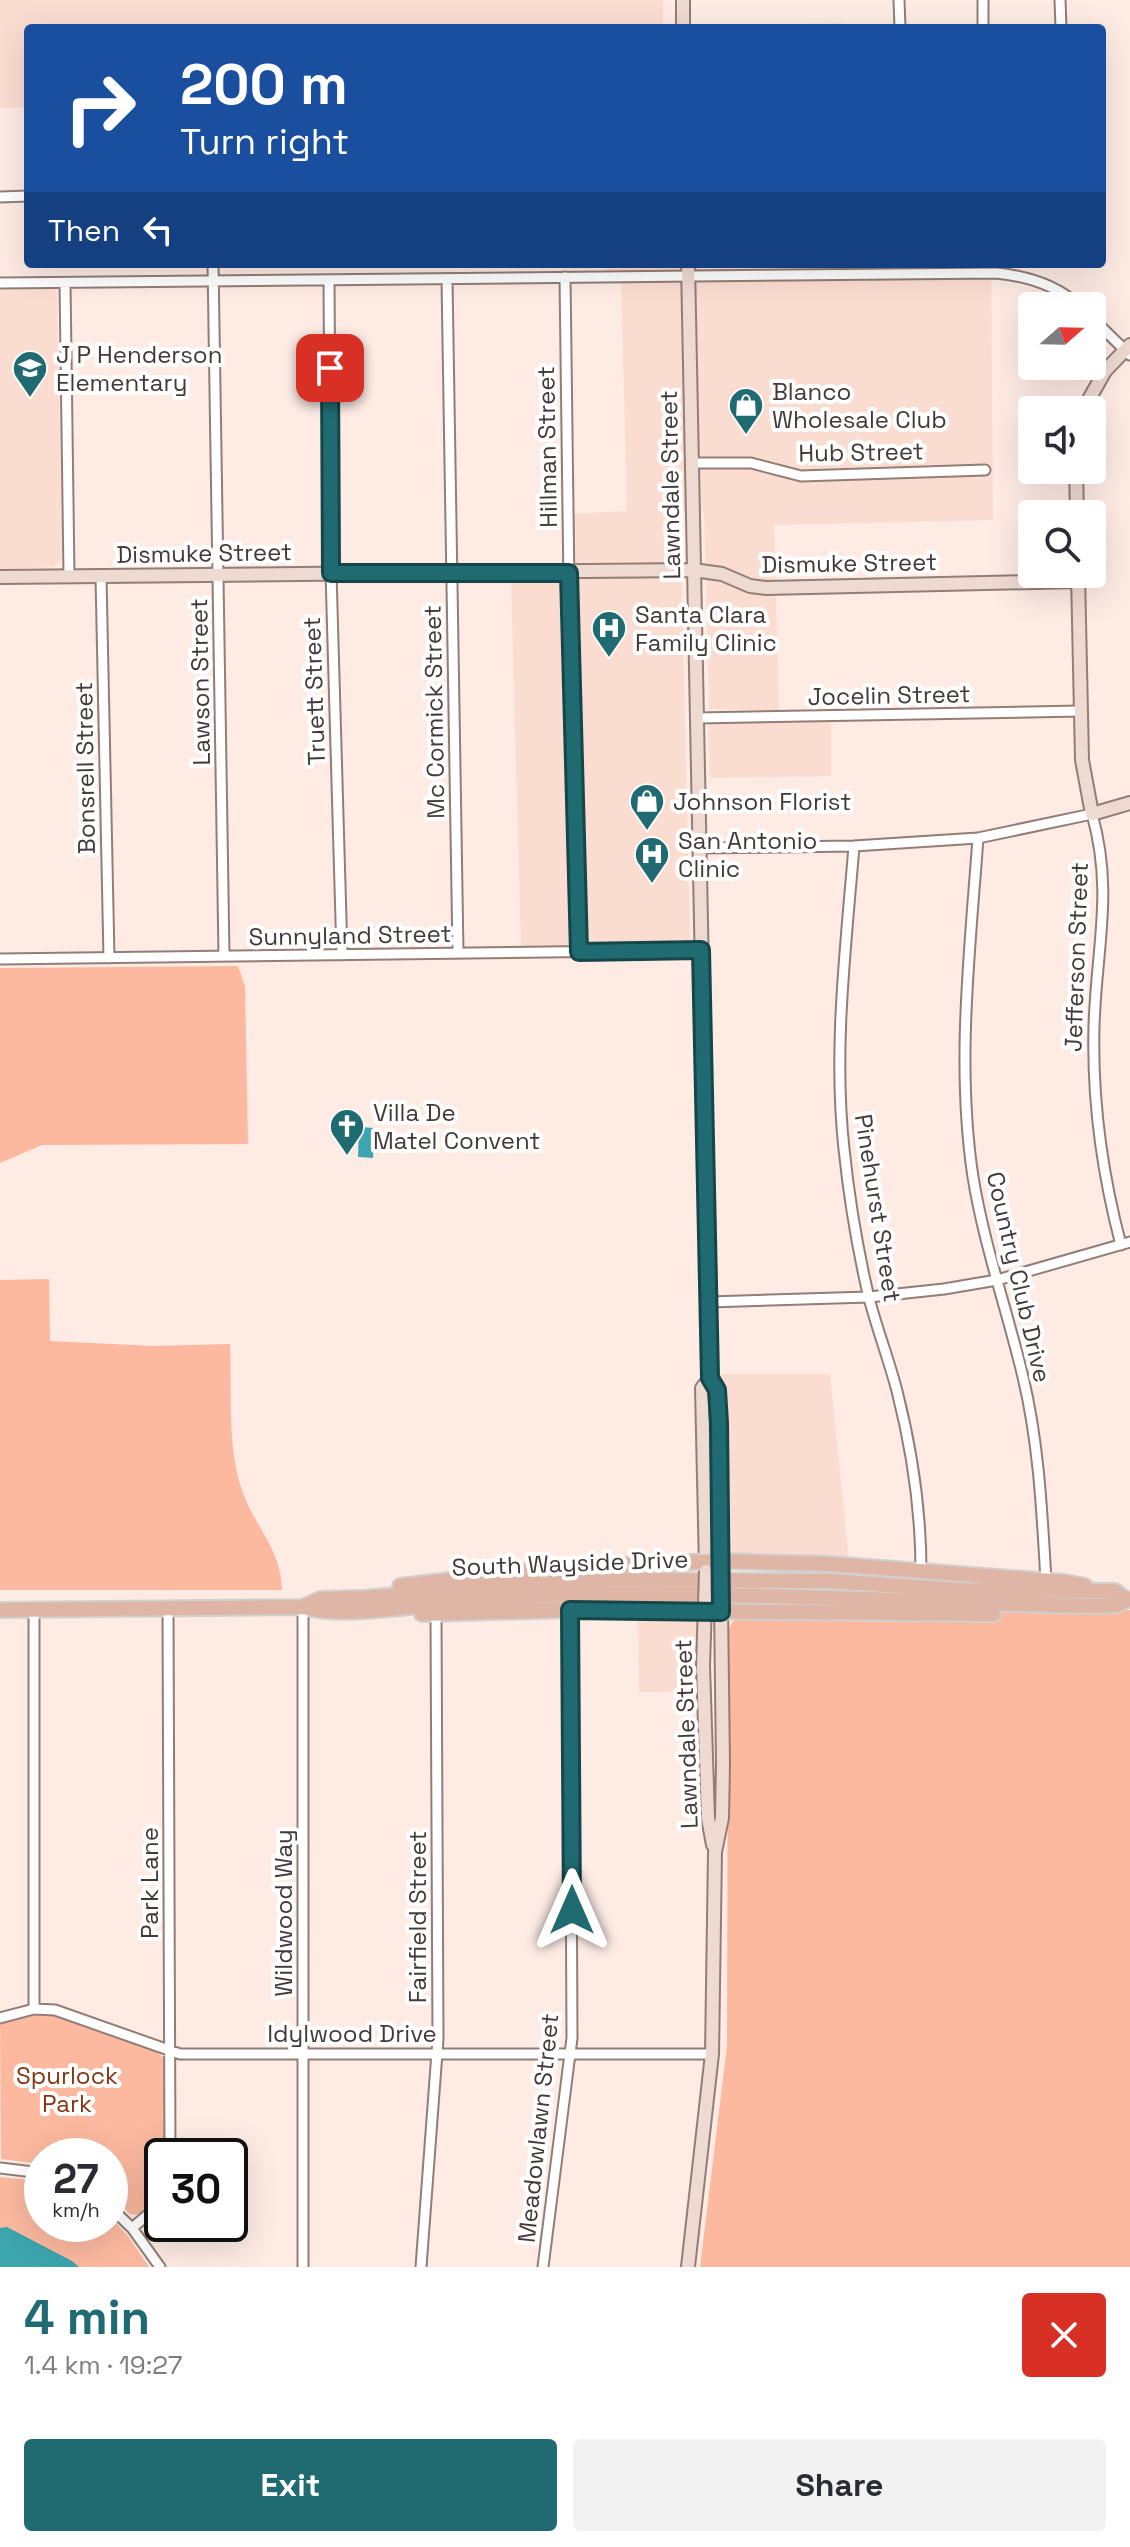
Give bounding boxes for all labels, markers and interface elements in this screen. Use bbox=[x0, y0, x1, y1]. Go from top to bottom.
text: 200 m bbox=[180, 49, 348, 120]
icon: right bbox=[48, 56, 152, 160]
text: Turn right bbox=[180, 119, 349, 165]
icon: left bbox=[136, 208, 180, 252]
text: Then bbox=[48, 211, 120, 250]
north arrow bbox=[1018, 292, 1106, 380]
map controls bbox=[1018, 292, 1106, 588]
pin bbox=[296, 334, 364, 402]
place label: J P Henderson Elementary bbox=[56, 339, 222, 398]
icon: arrive bbox=[308, 346, 352, 390]
school or university icon: J P Henderson Elementary bbox=[11, 349, 49, 399]
street label: Hillman Street bbox=[530, 366, 564, 528]
place label: Blanco Wholesale Club bbox=[772, 376, 947, 435]
shop icon: Blanco Wholesale Club bbox=[727, 386, 765, 436]
street label: Lawndale Street bbox=[653, 390, 687, 580]
button: sound bbox=[1018, 396, 1106, 484]
street label: Hub Street bbox=[798, 435, 924, 469]
button: search bbox=[1018, 500, 1106, 588]
street label: Dismuke Street bbox=[116, 536, 292, 570]
street label: Dismuke Street bbox=[761, 546, 937, 580]
street label: Lawson Street bbox=[183, 598, 217, 766]
place label: Santa Clara Family Clinic bbox=[635, 599, 777, 658]
street label: Mc Cormick Street bbox=[417, 605, 451, 819]
hospital icon: Santa Clara Family Clinic bbox=[590, 609, 628, 659]
street label: Truett Street bbox=[296, 616, 332, 766]
street label: Jocelin Street bbox=[807, 678, 971, 712]
street label: Bonsrell Street bbox=[68, 682, 102, 854]
shop icon: Johnson Florist bbox=[628, 782, 666, 832]
place label: Johnson Florist bbox=[673, 786, 851, 817]
place label: San Antonio Clinic bbox=[678, 825, 817, 884]
hospital icon: San Antonio Clinic bbox=[633, 835, 671, 885]
street label: Jefferson Street bbox=[1057, 862, 1095, 1052]
street label: Sunnyland Street bbox=[248, 918, 452, 952]
place label: Villa De Matel Convent bbox=[373, 1097, 540, 1156]
church icon: Villa De Matel Convent bbox=[328, 1107, 366, 1157]
street label: Pinehurst Street bbox=[848, 1112, 908, 1304]
street label: Country Club Drive bbox=[980, 1169, 1058, 1385]
street label: South Wayside Drive bbox=[451, 1543, 689, 1583]
street label: Lawndale Street bbox=[667, 1639, 705, 1829]
street label: Park Lane bbox=[134, 1827, 165, 1939]
street label: Wildwood Way bbox=[268, 1829, 299, 1997]
street label: Fairfield Street bbox=[402, 1831, 433, 2003]
position arrow bbox=[530, 1868, 614, 1952]
street label: Meadowlawn Street bbox=[511, 2012, 565, 2244]
street label: Idylwood Drive bbox=[267, 2018, 437, 2049]
park label: Spurlock Park bbox=[16, 2060, 118, 2119]
speed limit sign: 30 bbox=[144, 2138, 248, 2242]
text: 27 bbox=[53, 2154, 99, 2205]
text: km/h bbox=[52, 2197, 100, 2223]
text: 4 min bbox=[24, 2287, 150, 2348]
button: close bbox=[1022, 2293, 1106, 2377]
text: 1.4 km · 19:27 bbox=[24, 2348, 182, 2382]
button: Exit bbox=[24, 2439, 557, 2531]
button: Share bbox=[573, 2439, 1106, 2531]

